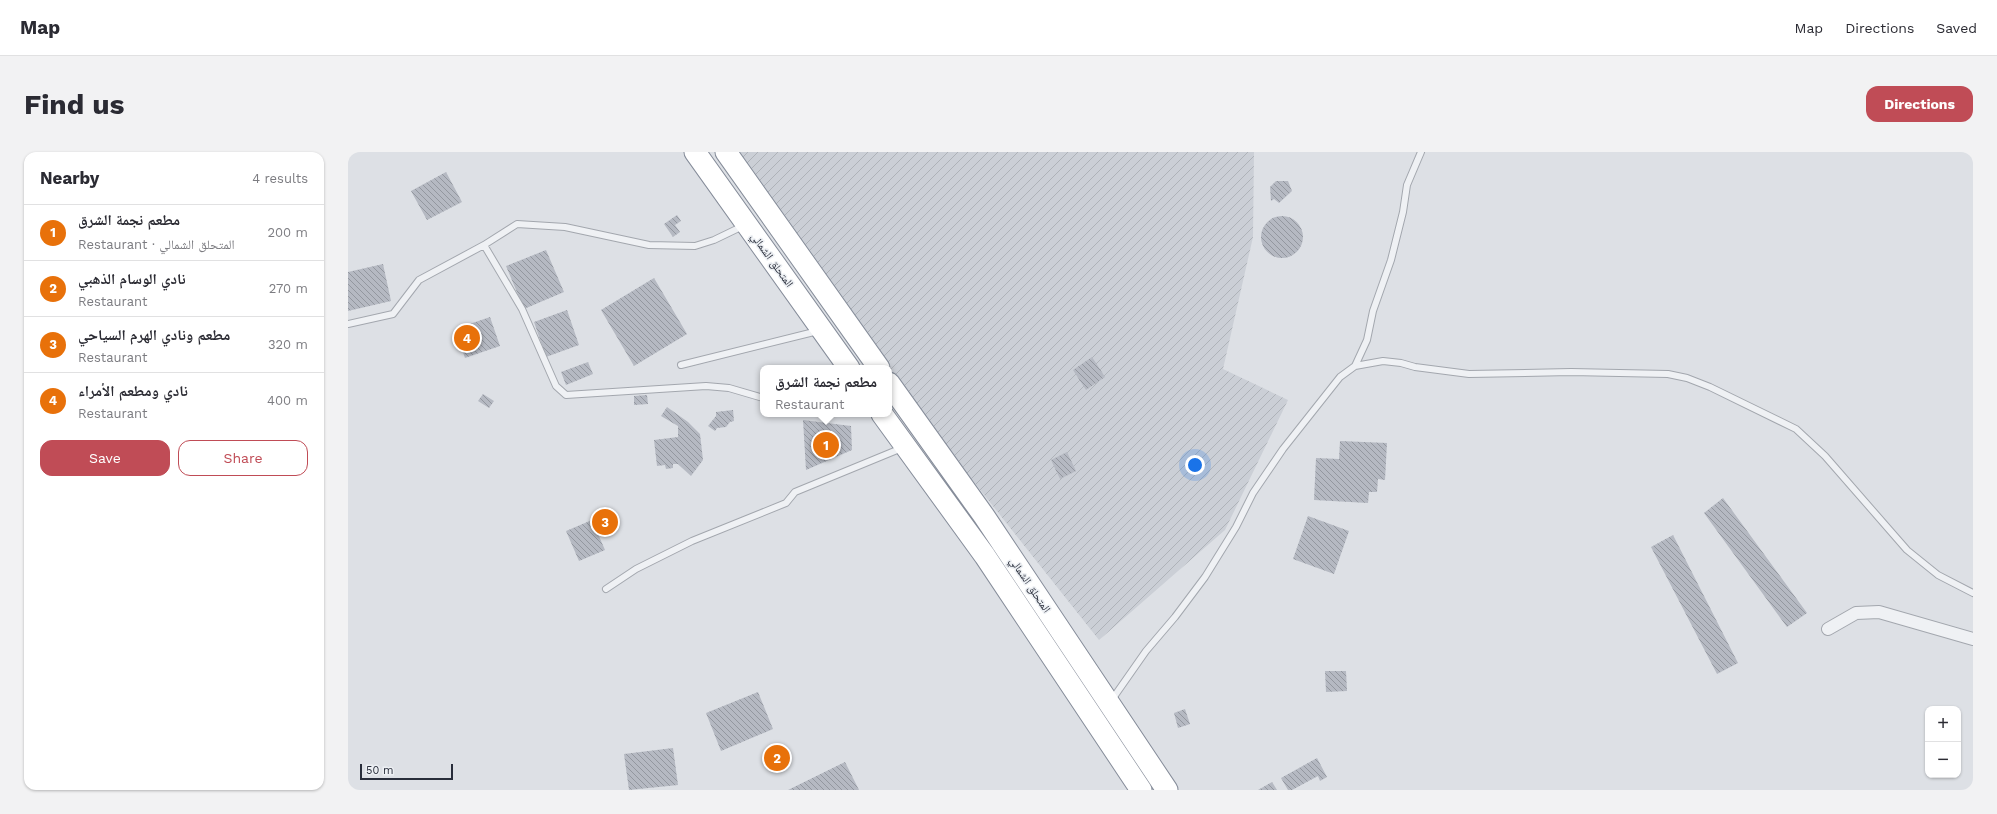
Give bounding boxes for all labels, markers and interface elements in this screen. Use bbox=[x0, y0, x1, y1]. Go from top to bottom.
text: Map bbox=[20, 16, 60, 39]
text: Map bbox=[1795, 20, 1823, 36]
text: Directions bbox=[1845, 20, 1914, 36]
text: Saved bbox=[1936, 20, 1977, 36]
button: Directions bbox=[1866, 86, 1973, 122]
text: Find us bbox=[24, 88, 124, 121]
text: Nearby bbox=[40, 168, 99, 188]
text: 4 results bbox=[252, 171, 308, 186]
text: مطعم نجمة الشرق bbox=[78, 211, 180, 229]
text: 1 bbox=[50, 225, 56, 240]
text: 200 m bbox=[267, 225, 308, 240]
street label: المتحلق الشمالي bbox=[747, 230, 796, 291]
text: Restaurant · المتحلق الشمالي bbox=[78, 237, 235, 252]
text: نادي الوسام الذهبي bbox=[78, 270, 186, 288]
text: 2 bbox=[49, 281, 57, 296]
text: 270 m bbox=[269, 281, 308, 296]
text: Restaurant bbox=[78, 294, 148, 309]
pin: 4 bbox=[454, 323, 480, 353]
text: مطعم ونادي الهرم السياحي bbox=[78, 326, 230, 344]
text: 3 bbox=[49, 337, 57, 352]
text: 320 m bbox=[268, 337, 308, 352]
text: Restaurant bbox=[78, 350, 148, 365]
popup bbox=[760, 365, 892, 417]
text: مطعم نجمة الشرق bbox=[775, 373, 877, 391]
text: نادي ومطعم الأمراء bbox=[78, 382, 188, 400]
text: 4 bbox=[49, 393, 57, 408]
text: 400 m bbox=[267, 393, 308, 408]
text: Restaurant bbox=[775, 397, 844, 412]
text: Restaurant bbox=[78, 406, 148, 421]
pin: 1 bbox=[813, 430, 839, 460]
button: Save bbox=[40, 440, 170, 476]
button: Share bbox=[178, 440, 308, 476]
your location bbox=[1185, 455, 1205, 475]
pin: 3 bbox=[592, 507, 618, 537]
street label: المتحلق الشمالي bbox=[1005, 555, 1053, 616]
map controls bbox=[1925, 706, 1961, 778]
button: + bbox=[1925, 706, 1961, 742]
button: − bbox=[1925, 742, 1961, 778]
pin: 2 bbox=[764, 743, 790, 773]
scale bar bbox=[360, 762, 453, 781]
text: 50 m bbox=[366, 764, 393, 777]

